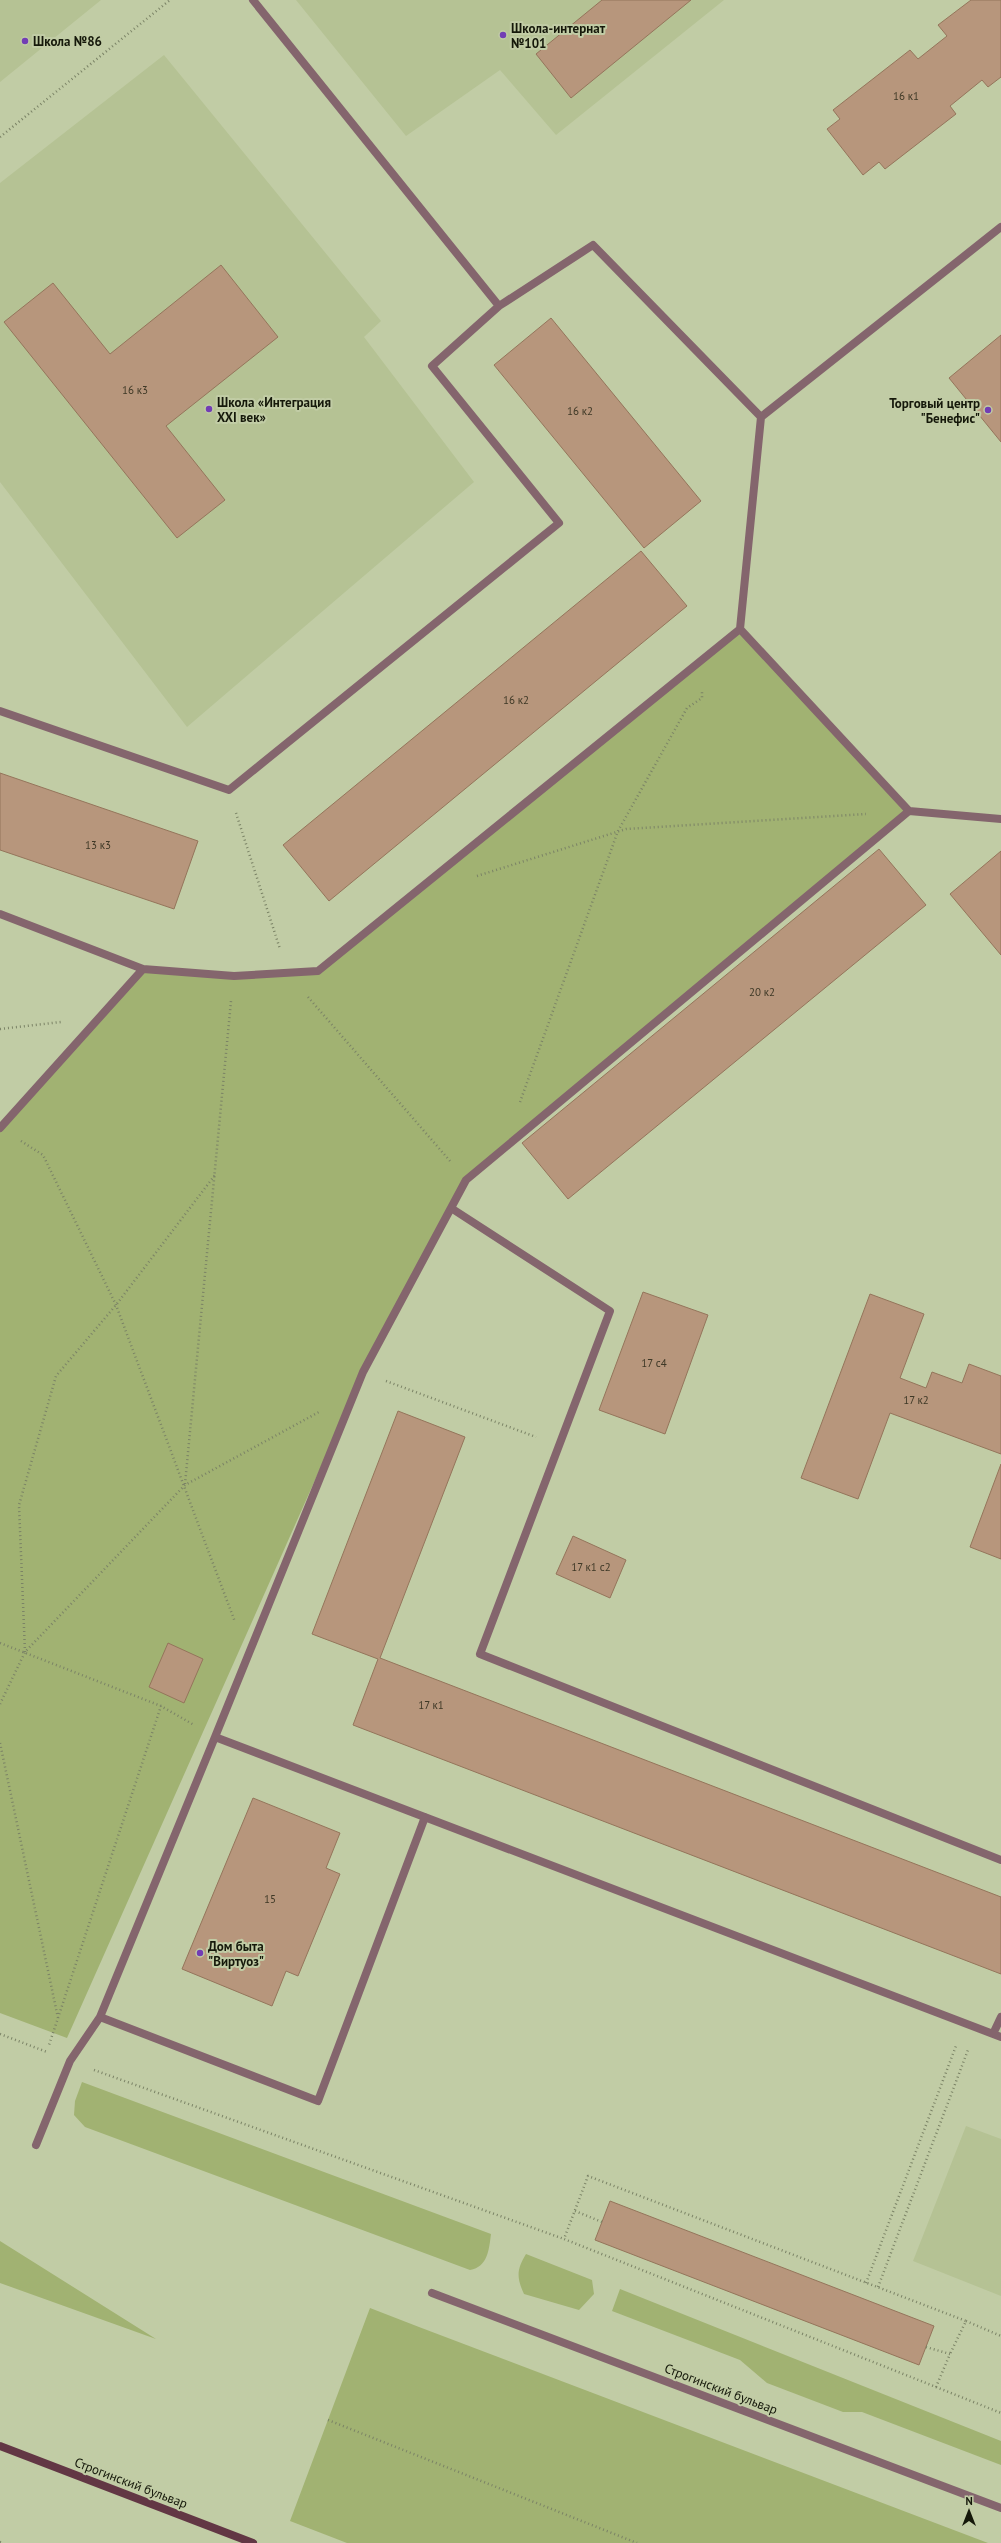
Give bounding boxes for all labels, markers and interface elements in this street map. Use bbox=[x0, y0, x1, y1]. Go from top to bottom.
place label: Школа-интернат №101 bbox=[511, 20, 606, 52]
marker: Школа-интернат №101 bbox=[498, 30, 508, 40]
place label: Школа №86 bbox=[33, 33, 102, 50]
marker: Школа №86 bbox=[20, 36, 30, 46]
house number: 16 к1 bbox=[893, 89, 919, 103]
house number: 16 к3 bbox=[122, 383, 148, 397]
place label: Школа «Интеграция XXI век» bbox=[217, 394, 331, 426]
place label: Торговый центр "Бенефис" bbox=[889, 395, 980, 427]
marker: Школа «Интеграция XXI век» bbox=[204, 404, 214, 414]
house number: 16 к2 bbox=[567, 404, 593, 418]
marker: Торговый центр "Бенефис" bbox=[983, 405, 993, 415]
house number: 16 к2 bbox=[503, 693, 529, 707]
house number: 13 к3 bbox=[85, 838, 111, 852]
house number: 20 к2 bbox=[749, 985, 775, 999]
house number: 17 с4 bbox=[641, 1356, 667, 1370]
house number: 17 к2 bbox=[903, 1393, 929, 1407]
house number: 17 к1 с2 bbox=[571, 1560, 611, 1574]
house number: 17 к1 bbox=[418, 1698, 444, 1712]
house number: 15 bbox=[264, 1892, 276, 1906]
place label: Дом быта "Виртуоз" bbox=[208, 1938, 264, 1970]
marker: Дом быта "Виртуоз" bbox=[195, 1948, 205, 1958]
street label: Строгинский бульвар bbox=[662, 2360, 780, 2418]
street label: Строгинский бульвар bbox=[72, 2454, 190, 2512]
north arrow bbox=[949, 2491, 989, 2531]
text: N bbox=[965, 2494, 973, 2508]

